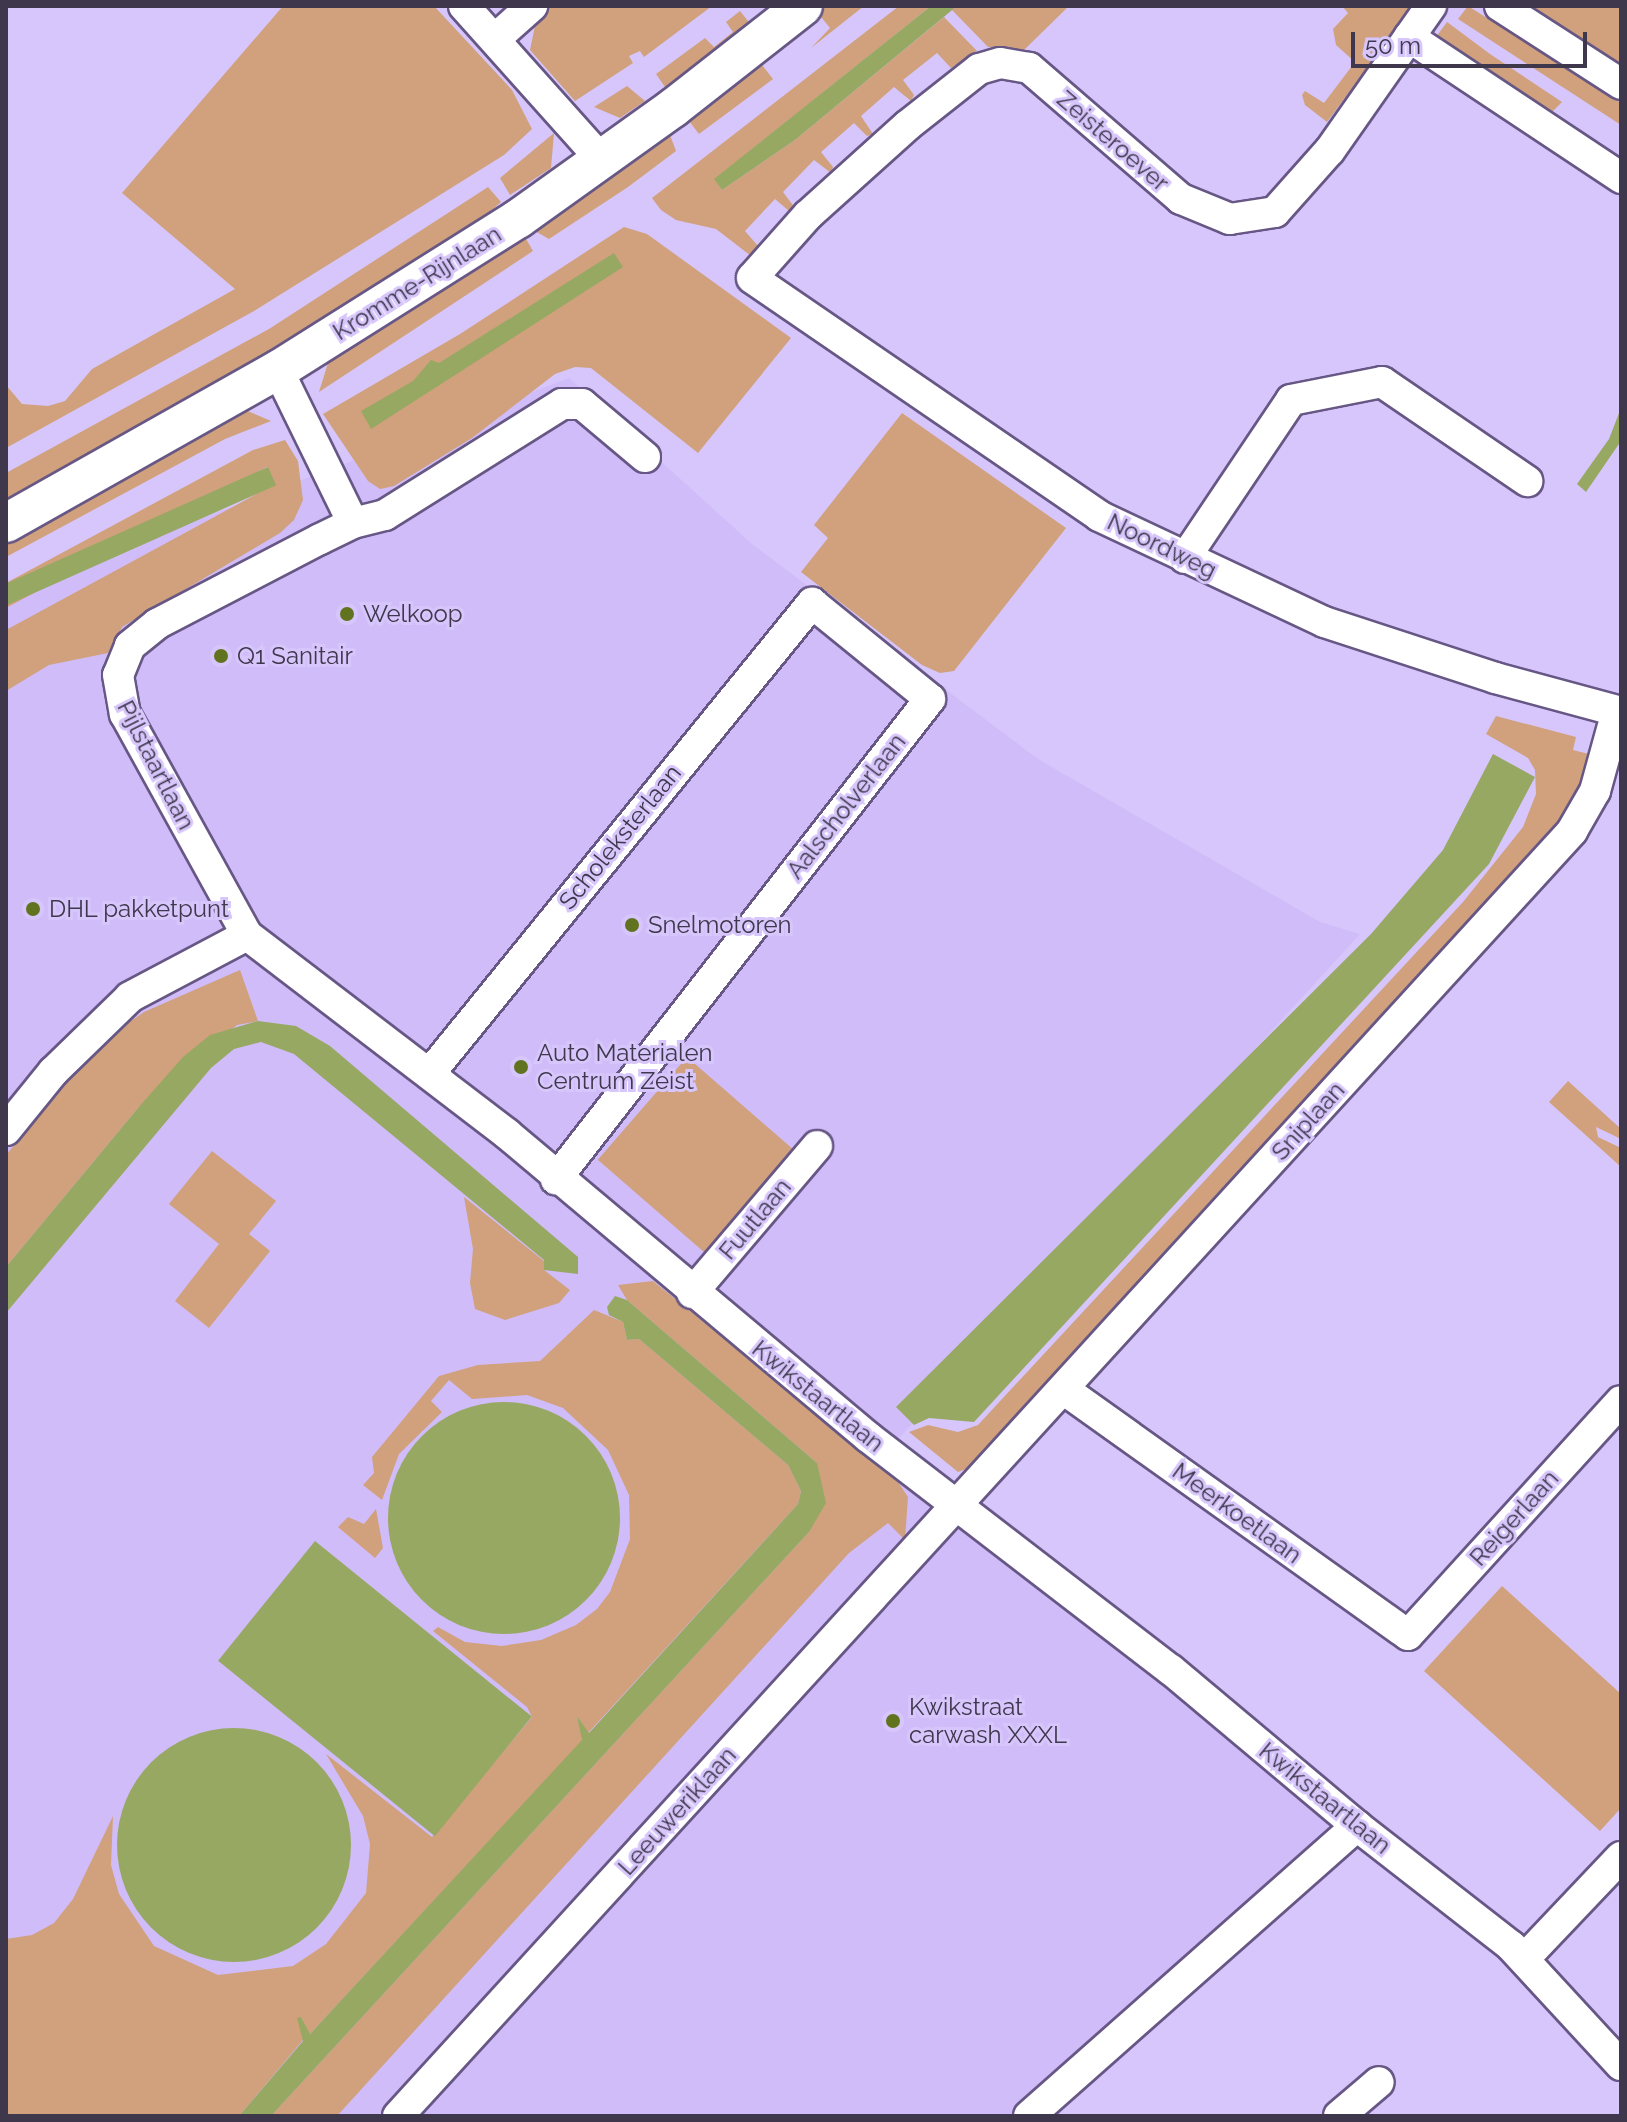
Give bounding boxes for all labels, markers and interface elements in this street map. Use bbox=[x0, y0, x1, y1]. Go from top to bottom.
scale bar bbox=[1355, 16, 1591, 66]
text: 50 m bbox=[1365, 31, 1421, 60]
street label: Zeisteroever bbox=[1051, 85, 1175, 197]
street label: Kromme-Rijnlaan bbox=[328, 220, 506, 346]
street label: Noordweg bbox=[1103, 507, 1221, 585]
place label: Welkoop bbox=[363, 600, 463, 628]
marker: Welkoop bbox=[338, 605, 356, 623]
place label: Q1 Sanitair bbox=[237, 642, 353, 670]
marker: Q1 Sanitair bbox=[212, 647, 230, 665]
street label: Pijlstaartlaan bbox=[111, 696, 201, 834]
street label: Aalscholverlaan bbox=[780, 728, 912, 884]
street label: Scholeksterlaan bbox=[553, 759, 687, 915]
place label: DHL pakketpunt bbox=[49, 895, 230, 923]
marker: DHL pakketpunt bbox=[24, 900, 42, 918]
place label: Snelmotoren bbox=[648, 911, 792, 939]
marker: Snelmotoren bbox=[623, 916, 641, 934]
place label: Auto Materialen Centrum Zeist bbox=[537, 1039, 713, 1095]
marker: Auto Materialen Centrum Zeist bbox=[512, 1058, 530, 1076]
street label: Sniplaan bbox=[1265, 1076, 1351, 1166]
street label: Fuutlaan bbox=[713, 1173, 797, 1265]
street label: Kwikstaartlaan bbox=[746, 1334, 890, 1458]
street label: Meerkoetlaan bbox=[1167, 1457, 1307, 1569]
street label: Reigerlaan bbox=[1464, 1464, 1564, 1572]
place label: Kwikstraat carwash XXXL bbox=[909, 1693, 1067, 1749]
marker: Kwikstraat carwash XXXL bbox=[884, 1712, 902, 1730]
street label: Kwikstaartlaan bbox=[1253, 1736, 1397, 1860]
street label: Leeuweriklaan bbox=[612, 1741, 742, 1881]

